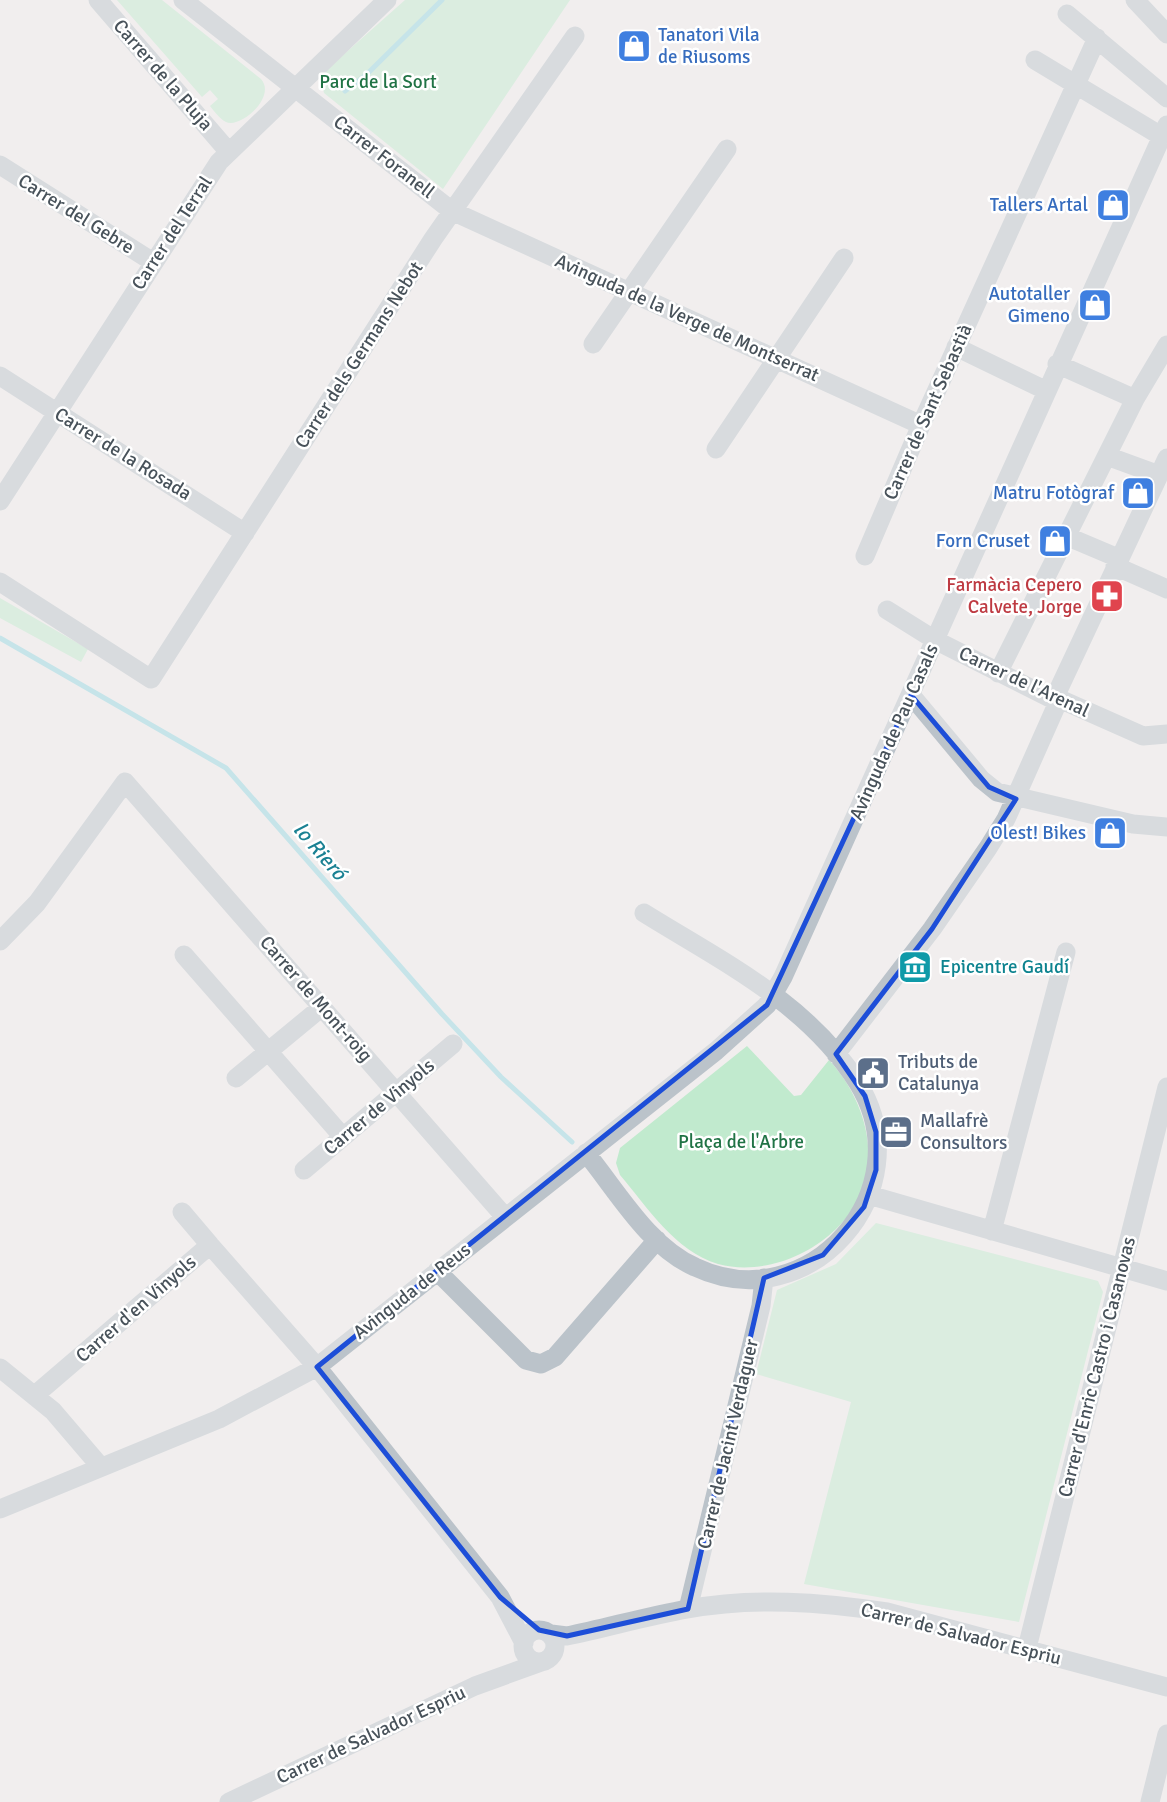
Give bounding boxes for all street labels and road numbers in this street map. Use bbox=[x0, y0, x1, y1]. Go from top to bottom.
street label: Carrer de la Pluja bbox=[108, 14, 218, 136]
street label: Carrer Foranell bbox=[329, 110, 439, 204]
street label: Carrer del Gebre bbox=[13, 169, 139, 259]
street label: Carrer del Terral bbox=[126, 172, 218, 294]
street label: Avinguda de la Verge de Montserrat bbox=[551, 249, 823, 387]
street label: Carrer dels Germans Nebot bbox=[290, 257, 429, 453]
street label: Carrer de Sant Sebastià bbox=[878, 320, 978, 504]
street label: Carrer de la Rosada bbox=[50, 402, 196, 506]
street label: Avinguda de Pau Casals bbox=[844, 640, 944, 824]
street label: Carrer de l'Arenal bbox=[955, 641, 1093, 723]
street label: Carrer de Mont-roig bbox=[255, 931, 377, 1067]
street label: Carrer de Vinyols bbox=[319, 1054, 439, 1160]
street label: Carrer d'Enric Castro i Casanovas bbox=[1053, 1234, 1141, 1500]
street label: Avinguda de Reus bbox=[348, 1238, 476, 1344]
street label: Carrer d'en Vinyols bbox=[71, 1250, 201, 1368]
street label: Carrer de Jacint Verdaguer bbox=[692, 1337, 764, 1551]
street label: Carrer de Salvador Espriu bbox=[858, 1597, 1064, 1671]
street label: Carrer de Salvador Espriu bbox=[273, 1681, 469, 1789]

